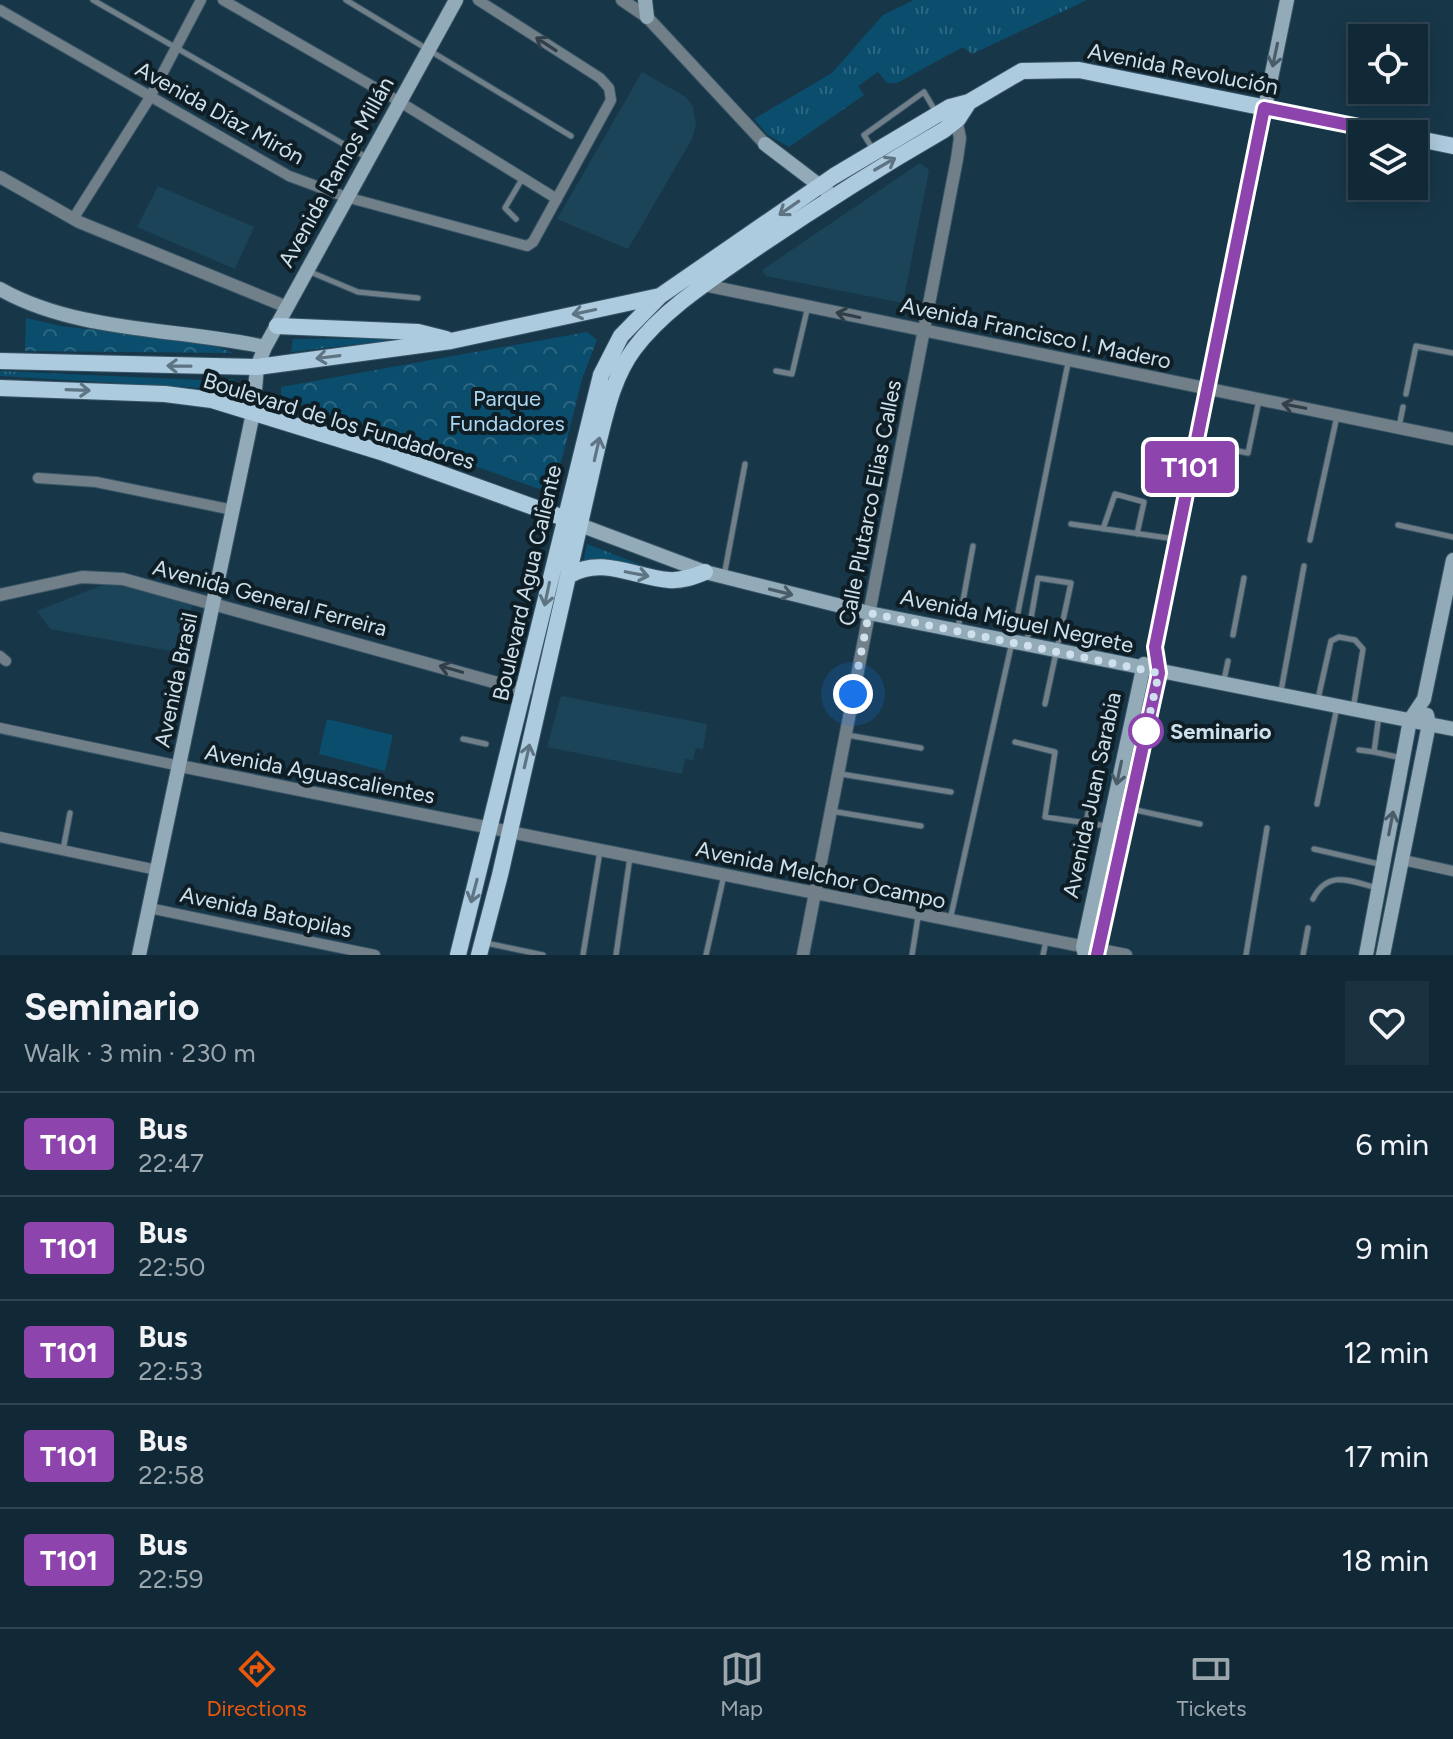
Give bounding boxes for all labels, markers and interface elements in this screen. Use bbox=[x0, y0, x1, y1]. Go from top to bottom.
map controls bbox=[1348, 24, 1428, 200]
button: locate bbox=[1348, 24, 1428, 104]
one-way arrow bbox=[535, 35, 558, 51]
street label: Avenida Revolución bbox=[1086, 37, 1280, 101]
one-way arrow bbox=[1267, 42, 1282, 68]
street label: Avenida Díaz Mirón bbox=[131, 55, 309, 171]
street label: Avenida Ramos Millán bbox=[272, 72, 400, 272]
button: layers bbox=[1348, 120, 1428, 200]
one-way arrow bbox=[873, 156, 896, 172]
one-way arrow bbox=[779, 200, 801, 216]
street label: Avenida Francisco I. Madero bbox=[898, 291, 1174, 375]
one-way arrow bbox=[571, 306, 597, 321]
one-way arrow bbox=[835, 307, 861, 322]
one-way arrow bbox=[315, 350, 341, 365]
one-way arrow bbox=[166, 358, 193, 374]
street label: Boulevard de los Fundadores bbox=[200, 367, 478, 475]
street label: Calle Plutarco Elias Calles bbox=[833, 378, 907, 628]
one-way arrow bbox=[64, 383, 91, 398]
park label: Parque Fundadores bbox=[449, 385, 565, 437]
one-way arrow bbox=[1282, 398, 1308, 413]
one-way arrow bbox=[590, 437, 605, 463]
line badge: T101 bbox=[1134, 441, 1246, 493]
text: T101 bbox=[1161, 450, 1219, 484]
street label: Boulevard Agua Caliente bbox=[487, 462, 567, 704]
street label: Avenida General Ferreira bbox=[150, 554, 390, 642]
one-way arrow bbox=[624, 567, 650, 582]
one-way arrow bbox=[539, 581, 554, 606]
street label: Avenida Miguel Negrete bbox=[898, 583, 1136, 659]
one-way arrow bbox=[767, 585, 793, 600]
street label: Avenida Brasil bbox=[149, 610, 203, 750]
one-way arrow bbox=[438, 661, 464, 676]
your location bbox=[833, 674, 873, 714]
street label: Avenida Juan Sarabia bbox=[1057, 690, 1127, 900]
marker: Seminario bbox=[1129, 714, 1163, 748]
place label: Seminario bbox=[1170, 718, 1272, 745]
street label: Avenida Aguascalientes bbox=[203, 738, 437, 810]
one-way arrow bbox=[520, 744, 535, 769]
one-way arrow bbox=[1111, 760, 1126, 785]
one-way arrow bbox=[1384, 811, 1399, 837]
street label: Avenida Melchor Ocampo bbox=[694, 835, 948, 915]
one-way arrow bbox=[466, 878, 481, 904]
street label: Avenida Batopilas bbox=[178, 881, 354, 943]
button: heart bbox=[1345, 981, 1429, 1065]
text: Seminario bbox=[24, 984, 200, 1030]
text: Walk · 3 min · 230 m bbox=[24, 1037, 256, 1069]
text: Bus bbox=[138, 1110, 188, 1147]
text: 6 min bbox=[1355, 1126, 1429, 1163]
text: T101 bbox=[40, 1127, 98, 1161]
text: 22:47 bbox=[138, 1147, 204, 1179]
text: Bus bbox=[138, 1214, 188, 1251]
text: 9 min bbox=[1355, 1230, 1429, 1267]
text: T101 bbox=[40, 1231, 98, 1265]
text: 22:50 bbox=[138, 1251, 205, 1283]
text: Bus bbox=[138, 1318, 188, 1355]
text: 12 min bbox=[1343, 1334, 1429, 1371]
text: T101 bbox=[40, 1335, 98, 1369]
text: 22:53 bbox=[138, 1355, 203, 1387]
text: Bus bbox=[138, 1422, 188, 1459]
text: 17 min bbox=[1344, 1438, 1429, 1475]
text: T101 bbox=[40, 1439, 98, 1473]
text: 22:58 bbox=[138, 1459, 205, 1491]
text: Bus bbox=[138, 1526, 188, 1563]
text: 18 min bbox=[1342, 1542, 1429, 1579]
text: T101 bbox=[40, 1543, 98, 1577]
text: 22:59 bbox=[138, 1563, 203, 1595]
tab: Directions bbox=[206, 1647, 307, 1722]
tab: Map bbox=[720, 1647, 764, 1722]
tab: Tickets bbox=[1176, 1647, 1247, 1722]

